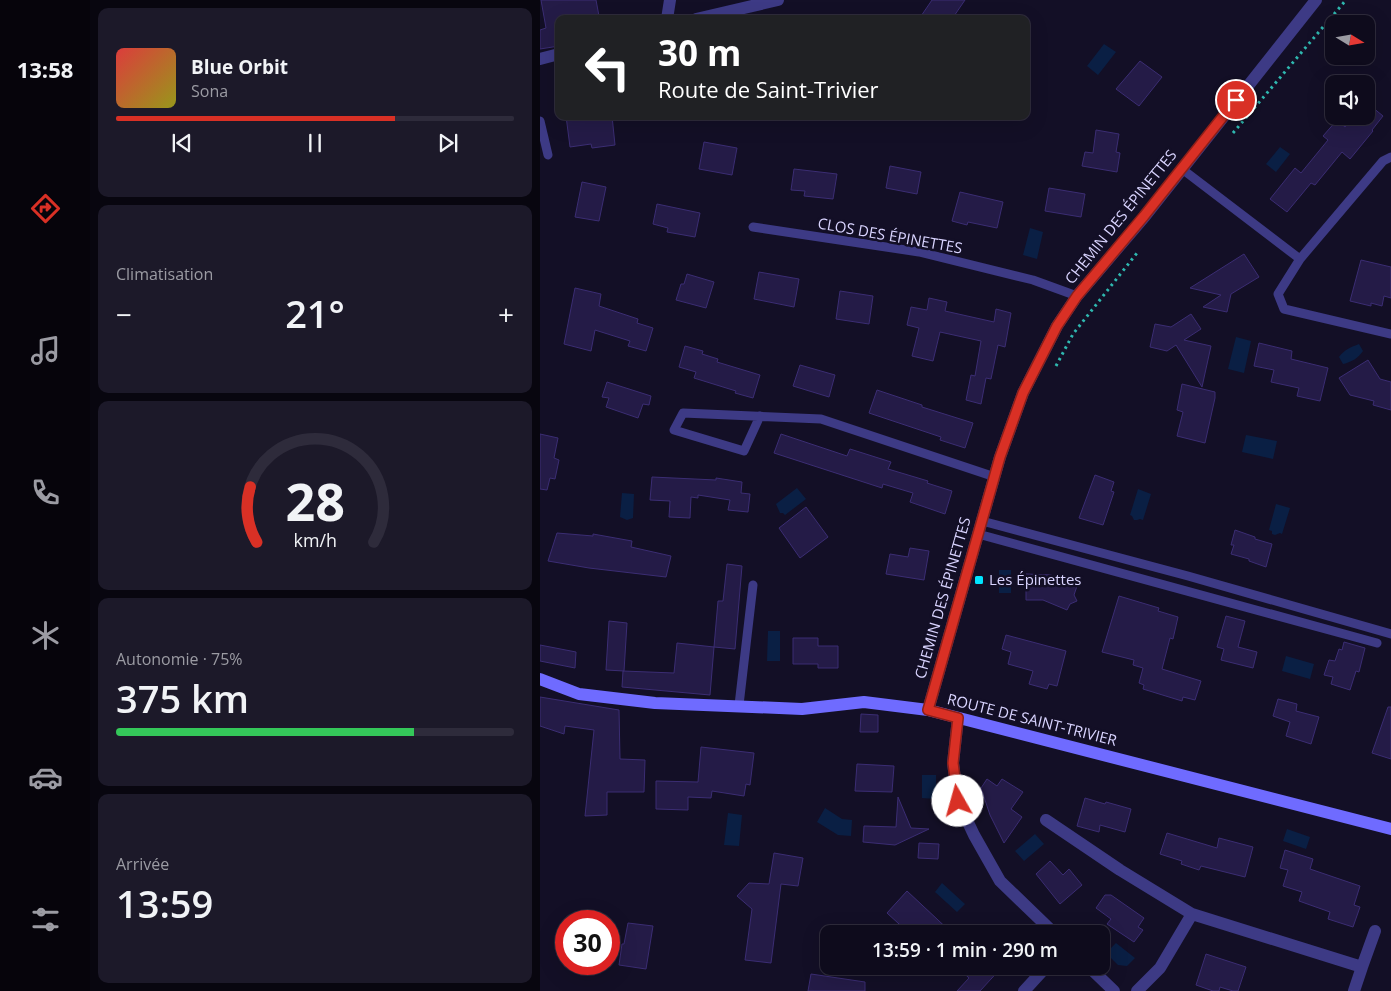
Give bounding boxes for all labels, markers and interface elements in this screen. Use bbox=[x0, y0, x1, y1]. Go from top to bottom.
north arrow bbox=[1325, 15, 1375, 65]
map controls bbox=[1325, 15, 1375, 125]
text: 30 m bbox=[658, 29, 741, 76]
icon: left bbox=[575, 35, 640, 100]
text: 13:58 bbox=[17, 54, 73, 84]
text: Blue Orbit bbox=[191, 54, 288, 80]
text: Route de Saint-Trivier bbox=[658, 74, 879, 104]
button: sound bbox=[1325, 75, 1375, 125]
pin bbox=[1215, 79, 1257, 121]
text: Sona bbox=[191, 80, 228, 102]
icon: arrive bbox=[1222, 86, 1250, 114]
icon: previous bbox=[168, 129, 196, 157]
icon: pause bbox=[301, 129, 329, 157]
icon: next bbox=[434, 129, 462, 157]
street label: CHEMIN DES ÉPINETTES bbox=[1060, 145, 1181, 288]
icon: directions bbox=[28, 191, 63, 226]
street label: CLOS DES ÉPINETTES bbox=[816, 212, 964, 258]
text: Climatisation bbox=[116, 263, 213, 285]
text: 21° bbox=[285, 287, 345, 339]
text: − bbox=[116, 295, 132, 333]
text: + bbox=[498, 295, 514, 333]
icon: music bbox=[28, 333, 63, 368]
text: 28 bbox=[285, 465, 345, 536]
icon: phone bbox=[28, 475, 63, 510]
street label: CHEMIN DES ÉPINETTES bbox=[909, 515, 975, 681]
text: km/h bbox=[293, 528, 337, 552]
place label: Les Épinettes bbox=[989, 569, 1081, 589]
marker: Les Épinettes bbox=[973, 574, 985, 586]
icon: climate bbox=[28, 618, 63, 653]
text: Autonomie · 75% bbox=[116, 648, 243, 670]
text: 375 km bbox=[116, 672, 249, 724]
street label: ROUTE DE SAINT-TRIVIER bbox=[945, 688, 1120, 750]
icon: car bbox=[28, 760, 63, 795]
position arrow bbox=[931, 774, 983, 826]
text: Arrivée bbox=[116, 853, 169, 875]
text: 13:59 bbox=[116, 877, 213, 929]
icon: filters bbox=[28, 902, 63, 937]
speed limit sign: 30 bbox=[555, 910, 620, 975]
text: 13:59 · 1 min · 290 m bbox=[872, 937, 1058, 963]

